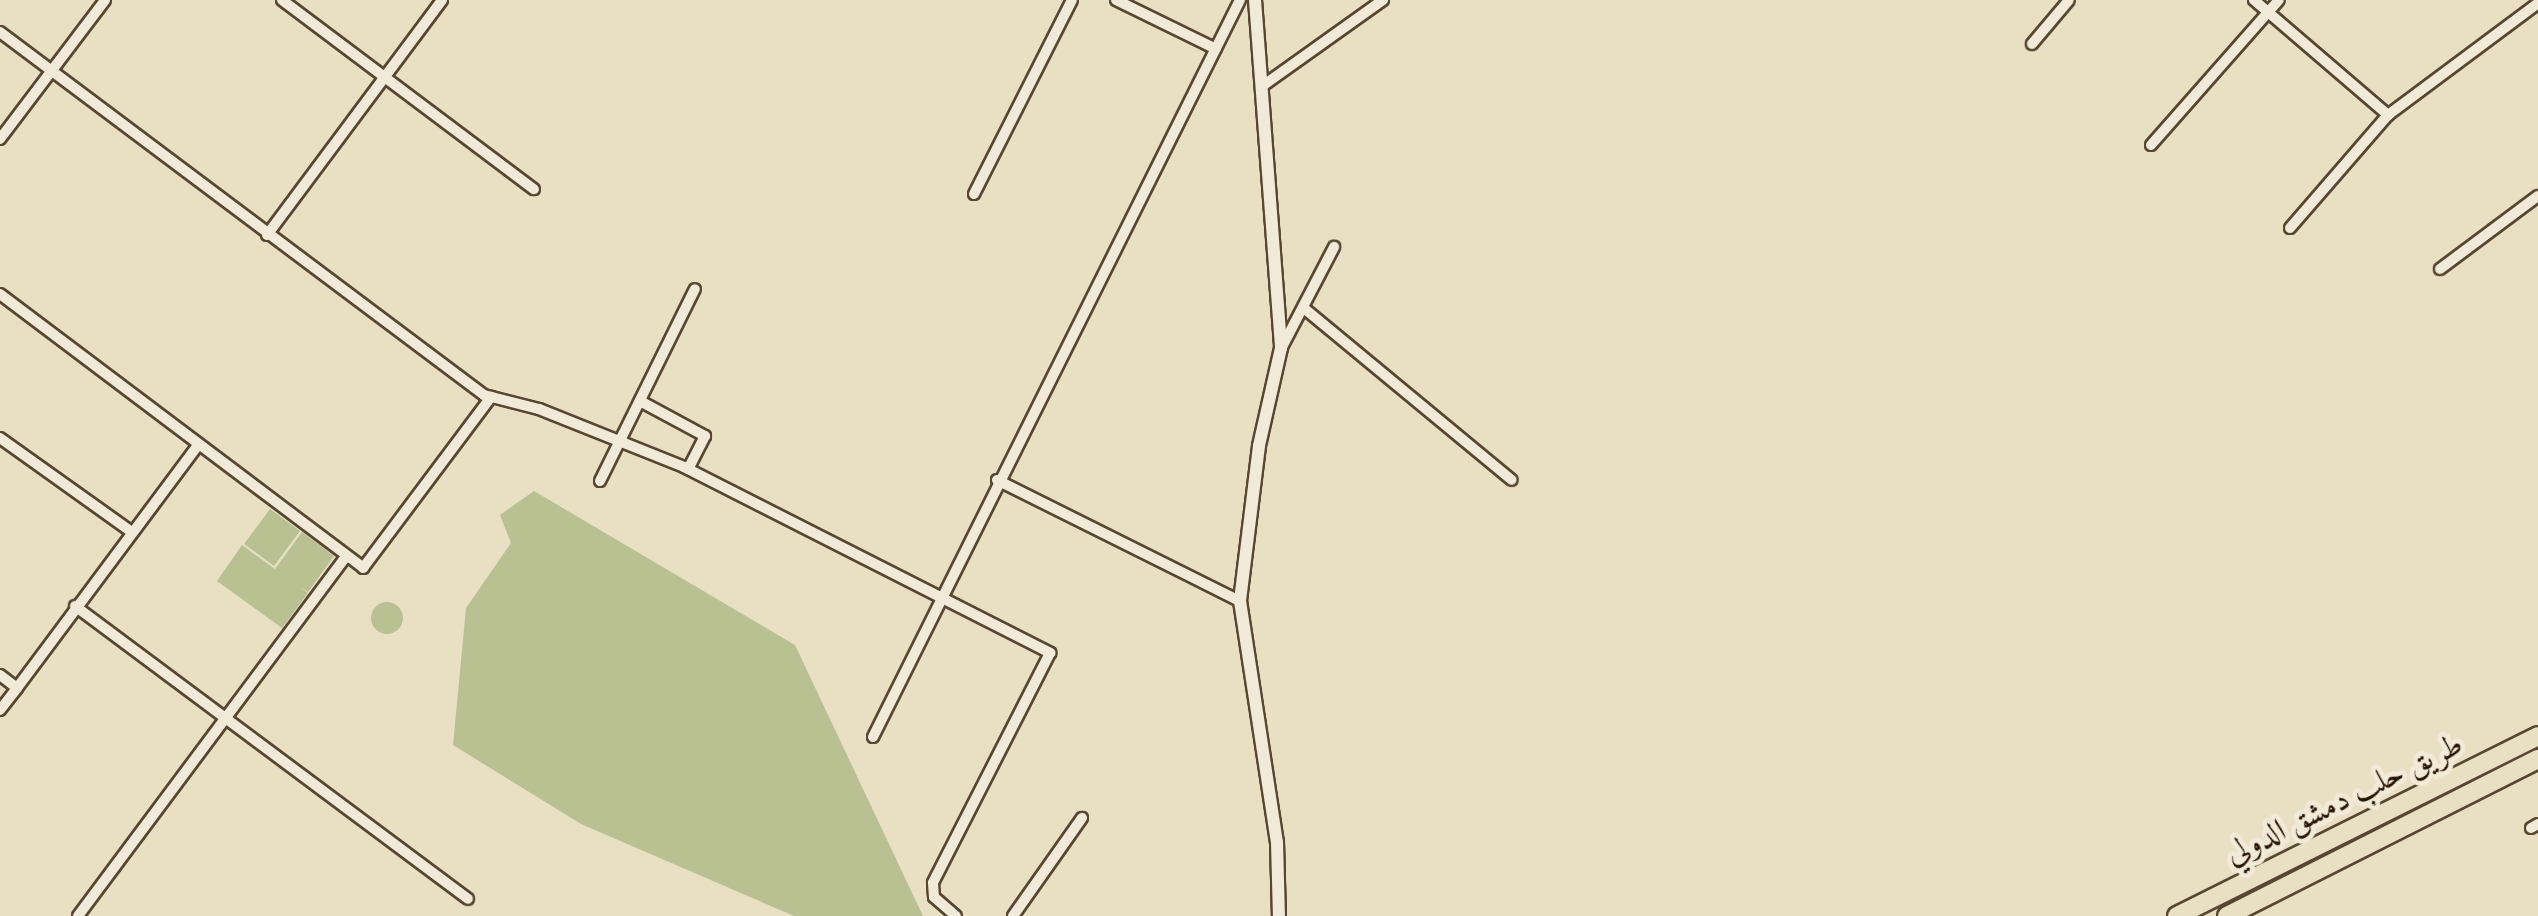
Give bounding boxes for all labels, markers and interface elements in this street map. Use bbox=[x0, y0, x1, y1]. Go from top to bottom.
street label: طريق حلب دمشق الدولي bbox=[2219, 725, 2469, 873]

